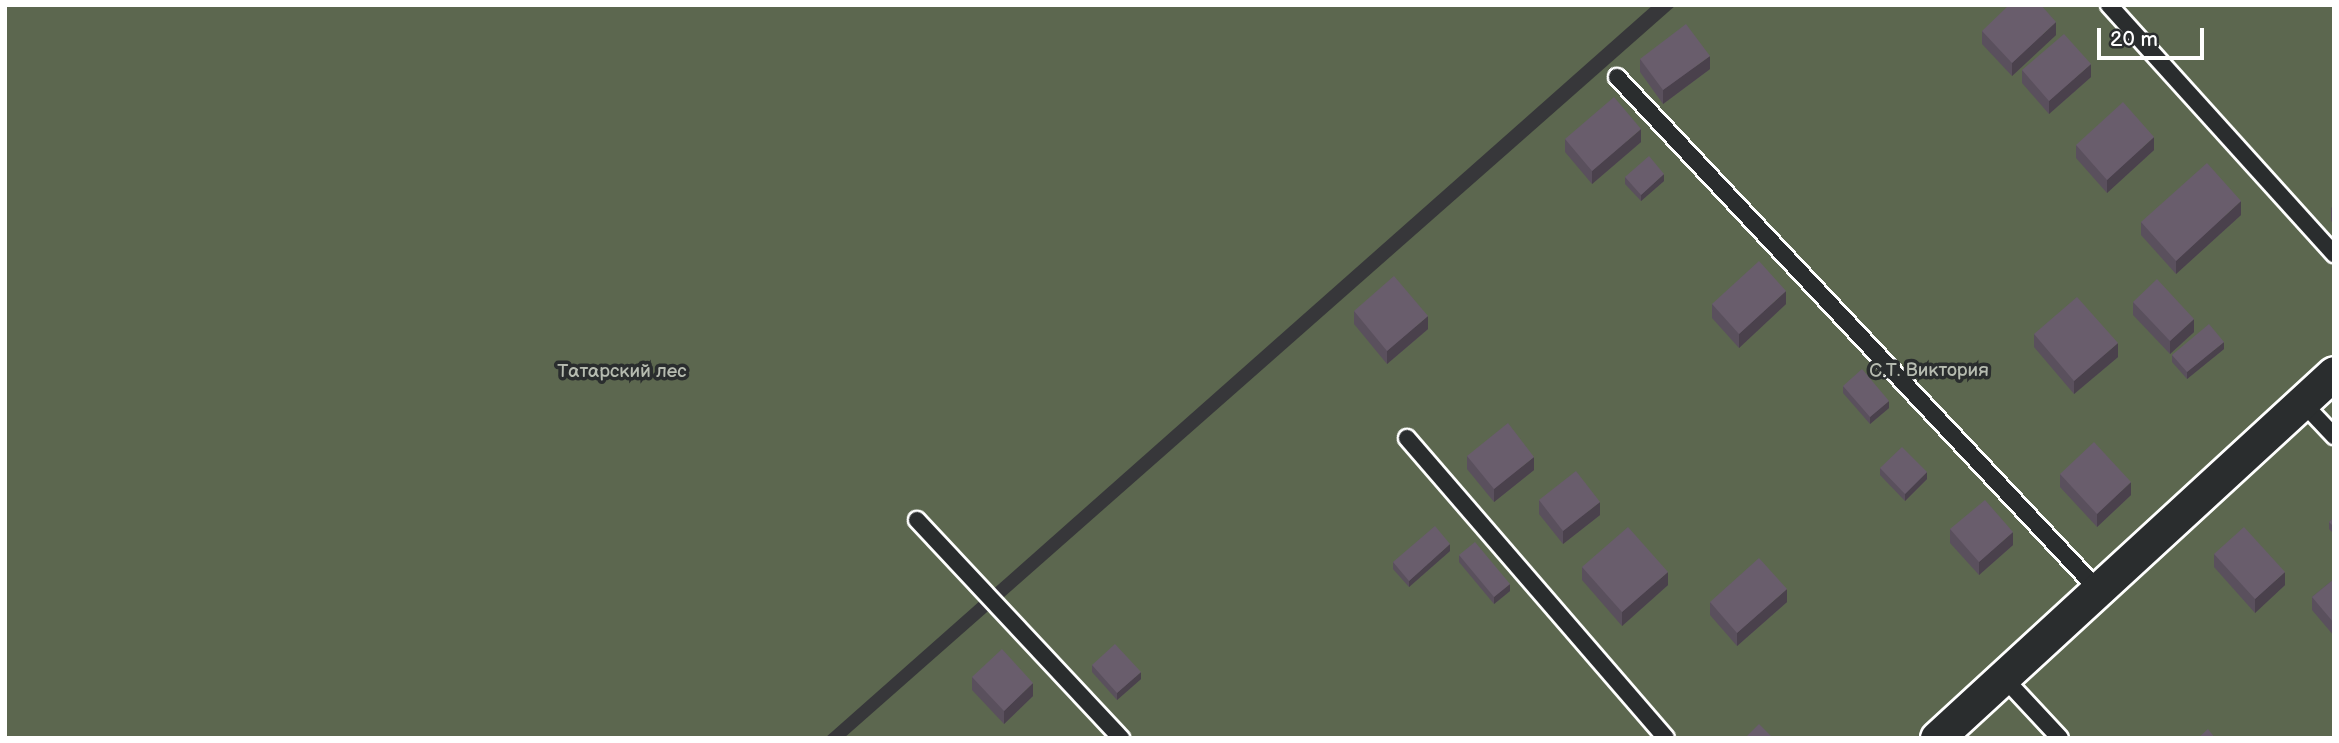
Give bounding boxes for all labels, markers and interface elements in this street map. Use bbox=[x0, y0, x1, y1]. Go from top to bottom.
scale bar bbox=[2101, 14, 2208, 58]
text: 20 m bbox=[2110, 27, 2158, 52]
park label: С.Т. Виктория bbox=[1869, 360, 1989, 382]
park label: Татарский лес bbox=[557, 361, 687, 383]

